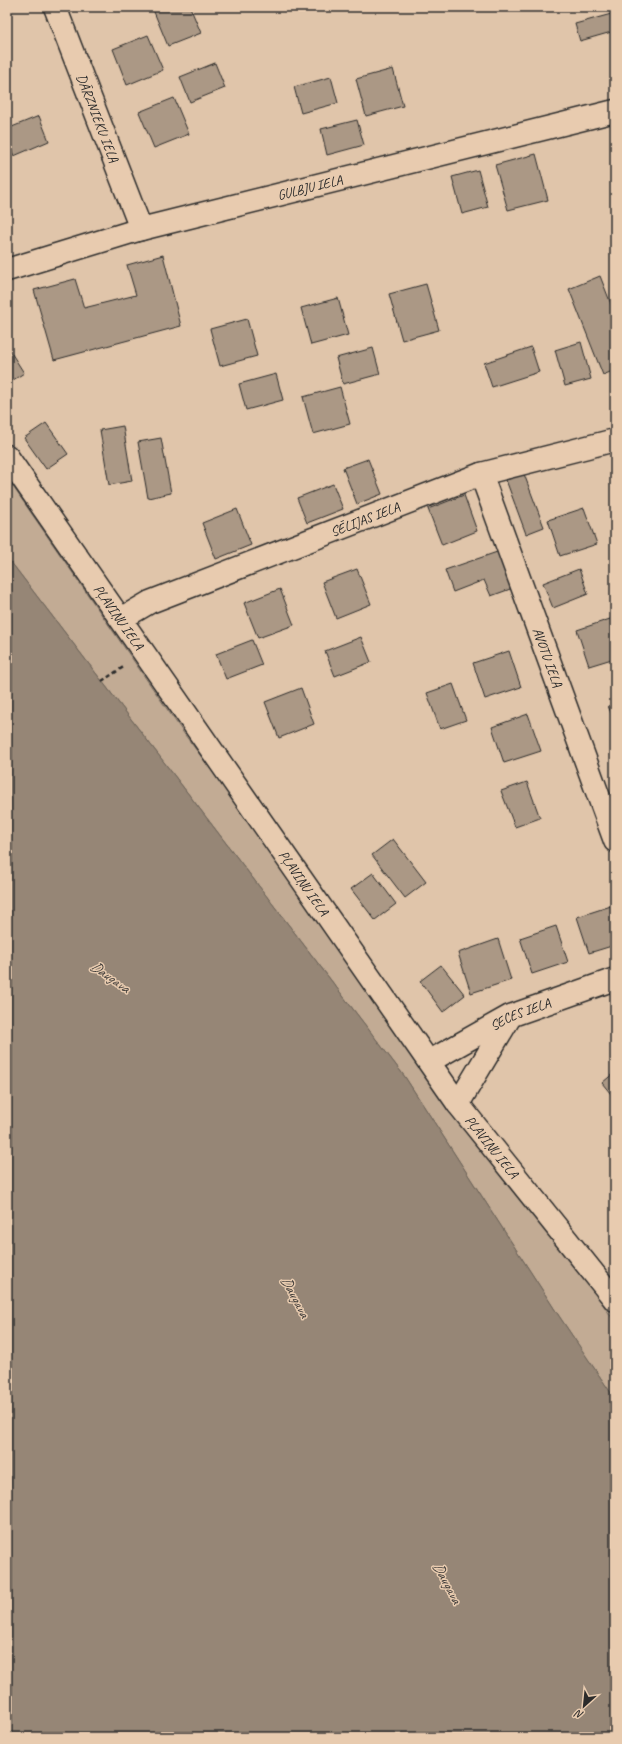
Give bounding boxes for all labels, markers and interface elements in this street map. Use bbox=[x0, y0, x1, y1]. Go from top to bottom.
street label: DĀRZNIEKU IELA bbox=[73, 71, 123, 166]
street label: GULBJU IELA bbox=[275, 170, 345, 203]
street label: SĒLIJAS IELA bbox=[328, 497, 403, 540]
street label: PĻAVIŅU IELA bbox=[90, 581, 148, 654]
street label: AVOTU IELA bbox=[529, 625, 567, 690]
street label: PĻAVIŅU IELA bbox=[275, 847, 333, 920]
water label: Daugava bbox=[87, 957, 135, 998]
street label: SECES IELA bbox=[487, 994, 553, 1034]
street label: PĻAVIŅU IELA bbox=[462, 1112, 523, 1182]
water label: Daugava bbox=[276, 1273, 314, 1322]
water label: Daugava bbox=[428, 1559, 466, 1608]
north arrow bbox=[564, 1686, 604, 1726]
text: N bbox=[571, 1706, 586, 1723]

